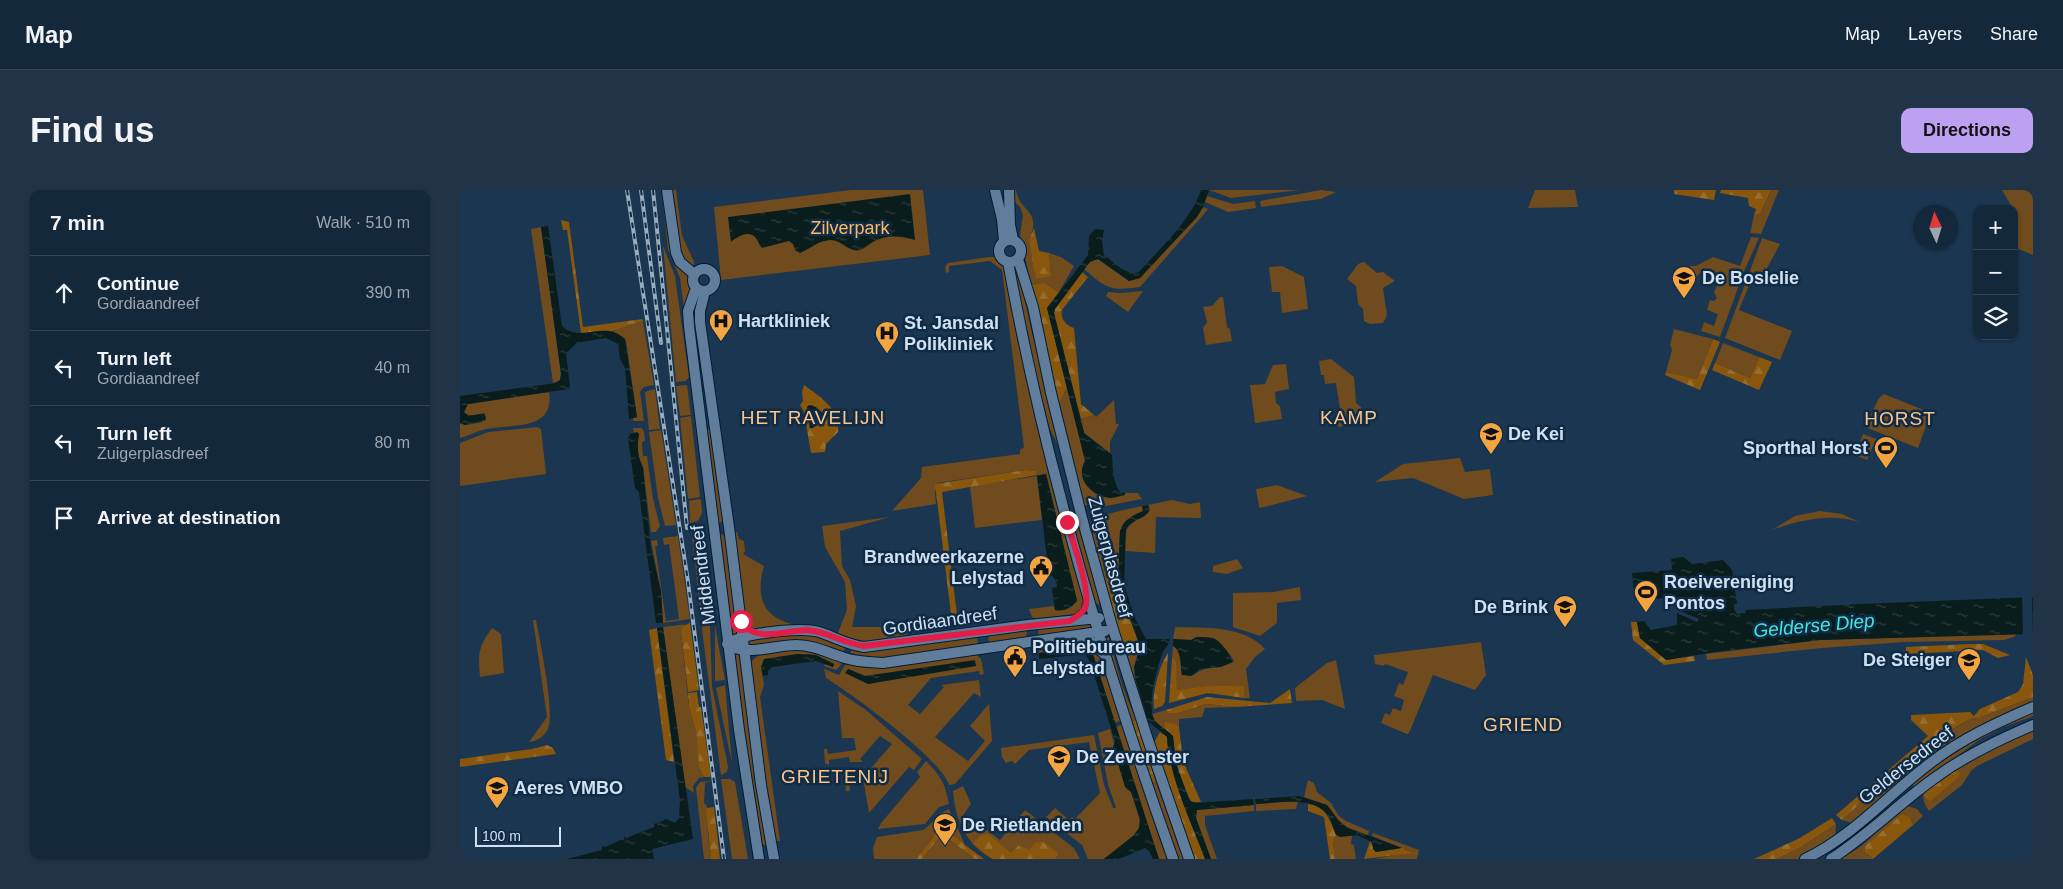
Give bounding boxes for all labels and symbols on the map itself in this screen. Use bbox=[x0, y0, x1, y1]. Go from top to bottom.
north arrow bbox=[1913, 205, 1958, 250]
park label: Zilverpark bbox=[810, 218, 891, 238]
school or university icon: De Boslelie bbox=[1671, 265, 1697, 299]
place label: De Boslelie bbox=[1702, 268, 1799, 288]
hospital icon: Hartkliniek bbox=[708, 308, 734, 342]
place label: Hartkliniek bbox=[738, 311, 831, 331]
place label: St. Jansdal Polikliniek bbox=[904, 313, 999, 354]
hospital icon: St. Jansdal Polikliniek bbox=[874, 320, 900, 354]
district label: HET RAVELIJN bbox=[741, 407, 885, 428]
district label: KAMP bbox=[1320, 407, 1378, 428]
district label: HORST bbox=[1864, 408, 1936, 429]
school or university icon: De Kei bbox=[1478, 421, 1504, 455]
place label: De Kei bbox=[1508, 424, 1564, 444]
sports icon: Sporthal Horst bbox=[1873, 435, 1899, 469]
place label: Sporthal Horst bbox=[1743, 438, 1868, 458]
street label: Zuigerplasdreef bbox=[1084, 494, 1136, 621]
route end bbox=[1056, 511, 1079, 534]
street label: Middendreef bbox=[687, 523, 719, 626]
place label: Brandweerkazerne Lelystad bbox=[864, 547, 1024, 588]
public building icon: Brandweerkazerne Lelystad bbox=[1028, 554, 1054, 588]
place label: Roeivereniging Pontos bbox=[1664, 572, 1794, 613]
sports icon: Roeivereniging Pontos bbox=[1633, 579, 1659, 613]
school or university icon: De Brink bbox=[1552, 594, 1578, 628]
place label: De Brink bbox=[1474, 597, 1549, 617]
street label: Gordiaandreef bbox=[882, 603, 999, 639]
route start bbox=[730, 610, 753, 633]
water label: Gelderse Diep bbox=[1753, 610, 1875, 641]
place label: Politiebureau Lelystad bbox=[1032, 637, 1146, 678]
public building icon: Politiebureau Lelystad bbox=[1002, 644, 1028, 678]
school or university icon: De Steiger bbox=[1956, 647, 1982, 681]
place label: De Steiger bbox=[1863, 650, 1952, 670]
district label: GRIEND bbox=[1483, 714, 1563, 735]
street label: Geldersedreef bbox=[1855, 721, 1958, 808]
school or university icon: De Zevenster bbox=[1046, 744, 1072, 778]
place label: De Zevenster bbox=[1076, 747, 1189, 767]
district label: GRIETENIJ bbox=[781, 766, 889, 787]
school or university icon: Aeres VMBO bbox=[484, 775, 510, 809]
place label: Aeres VMBO bbox=[514, 778, 623, 798]
school or university icon: De Rietlanden bbox=[932, 812, 958, 846]
place label: De Rietlanden bbox=[962, 815, 1082, 835]
scale bar bbox=[475, 824, 561, 847]

